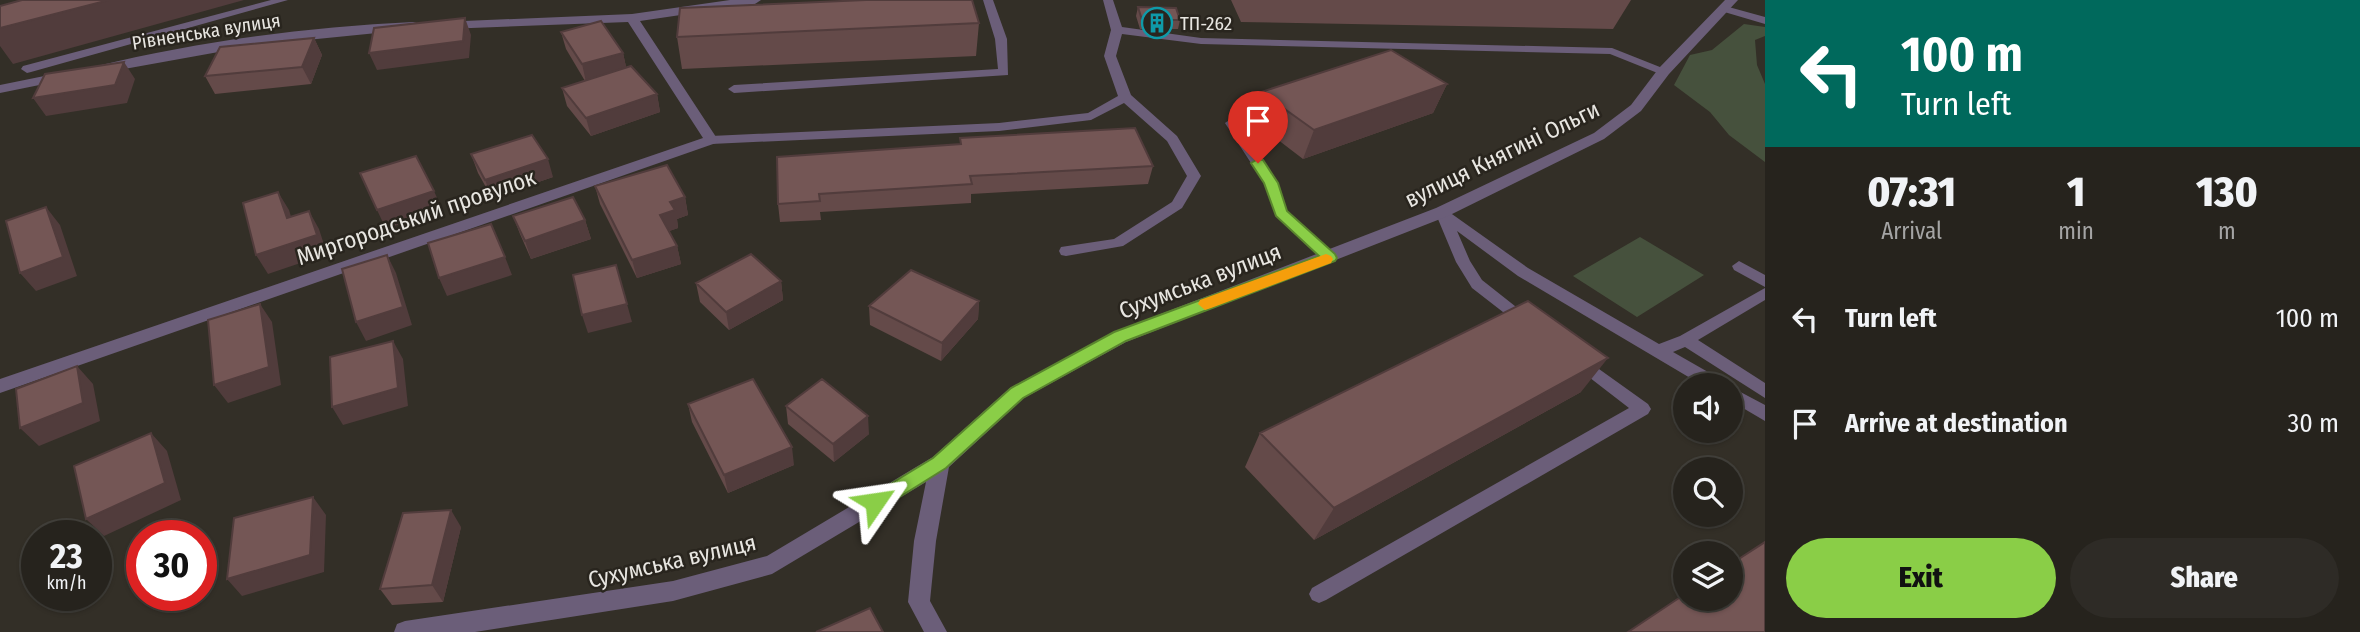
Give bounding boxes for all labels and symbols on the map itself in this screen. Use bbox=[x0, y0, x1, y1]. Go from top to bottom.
building icon: ТП-262 bbox=[1140, 6, 1174, 40]
street label: Рівненська вулиця bbox=[130, 8, 282, 55]
place label: ТП-262 bbox=[1180, 12, 1232, 35]
pin bbox=[1228, 91, 1288, 163]
street label: вулиця Княгині Ольги bbox=[1400, 95, 1604, 213]
street label: Миргородський провулок bbox=[293, 163, 539, 271]
street label: Сухумська вулиця bbox=[1115, 237, 1285, 325]
position arrow bbox=[838, 465, 912, 539]
speed limit sign: 30 bbox=[126, 520, 217, 611]
street label: Сухумська вулиця bbox=[585, 528, 759, 594]

